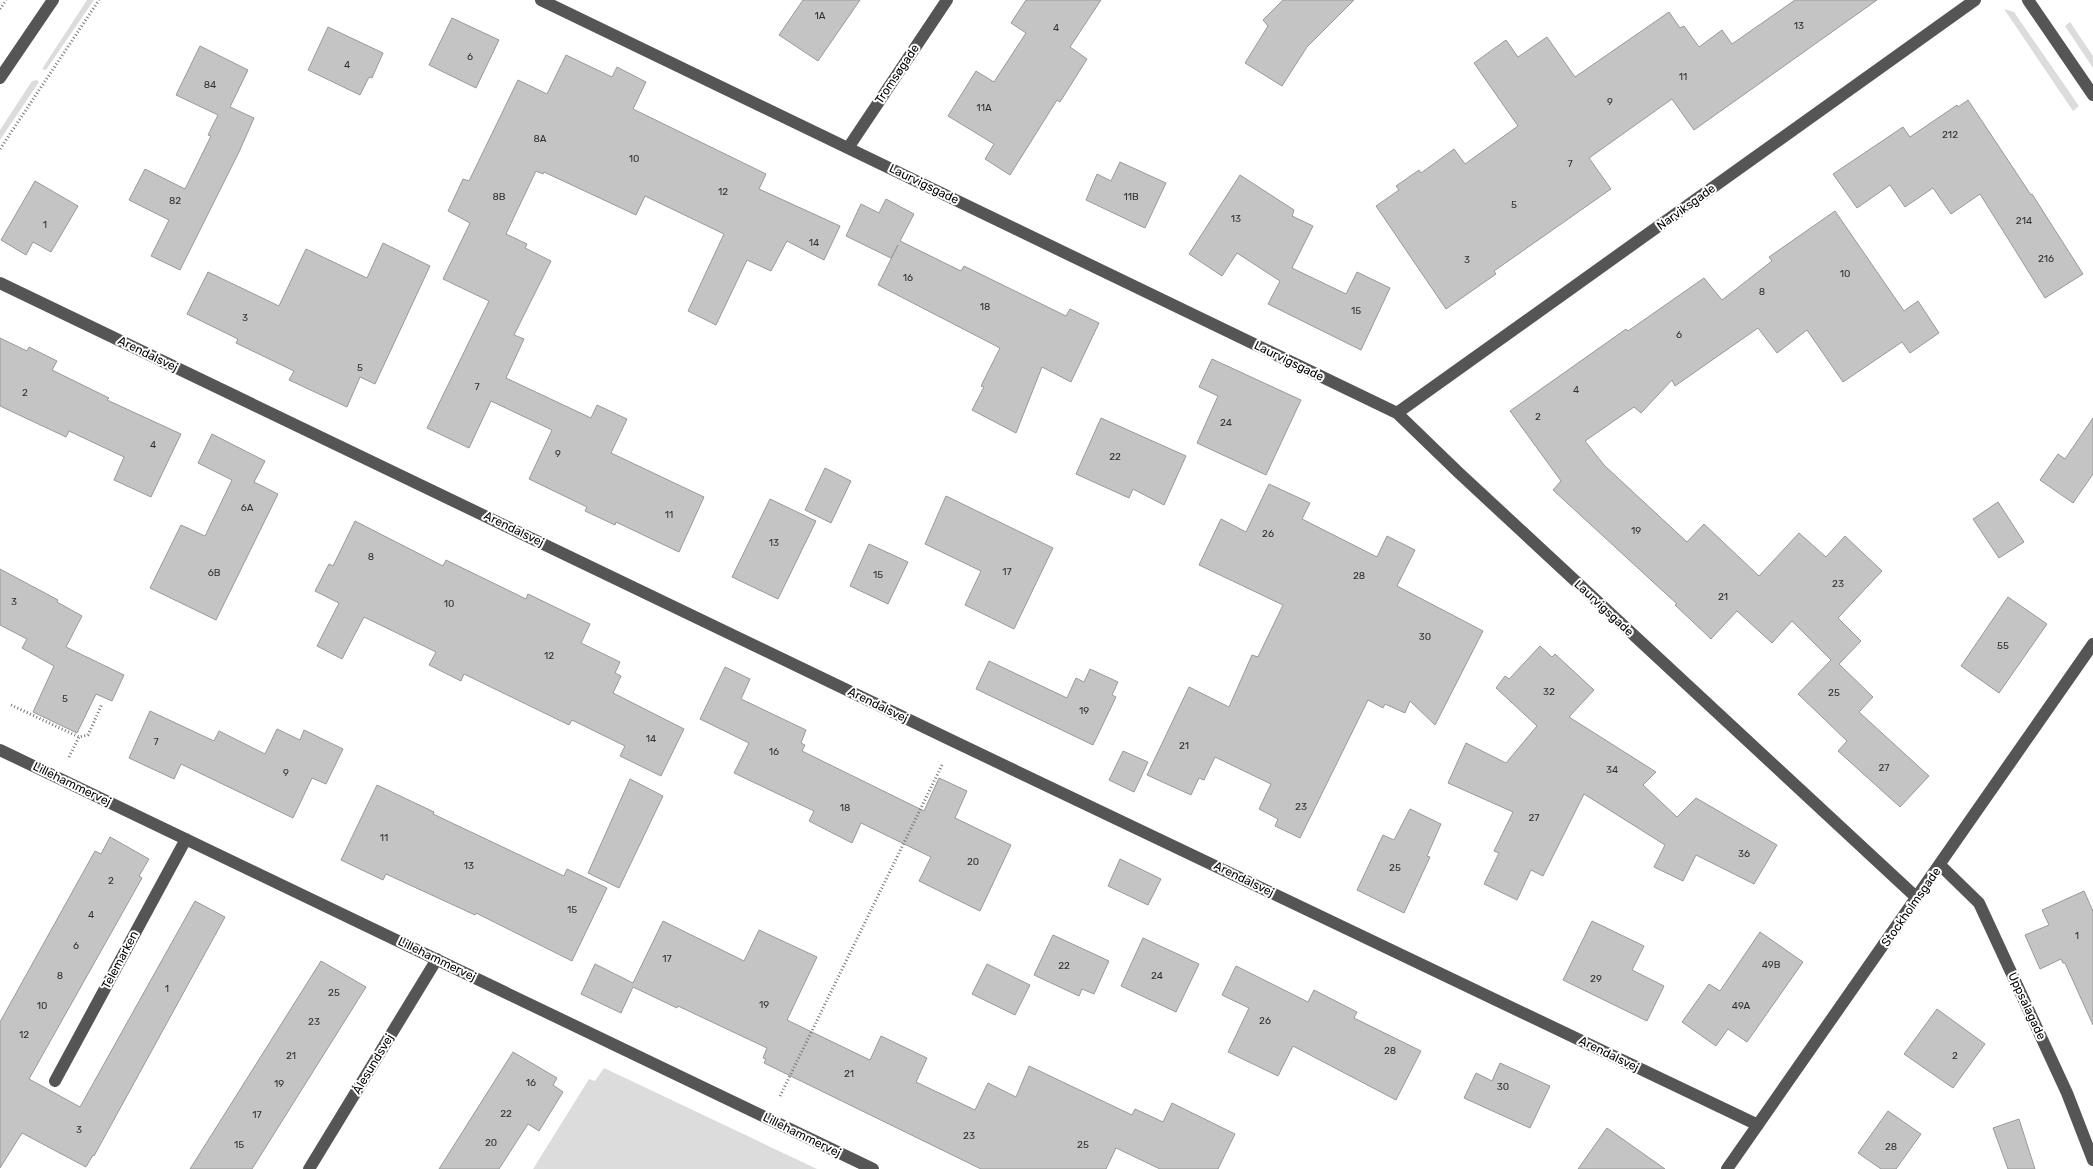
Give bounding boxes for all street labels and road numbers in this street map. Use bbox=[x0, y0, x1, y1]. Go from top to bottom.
street label: Tromsøgade bbox=[872, 41, 922, 106]
street label: Laurvigsgade bbox=[887, 161, 961, 207]
street label: Narviksgade bbox=[1654, 181, 1718, 233]
street label: Arendalsvej bbox=[116, 333, 180, 375]
street label: Laurvigsgade bbox=[1252, 338, 1326, 384]
street label: Arendalsvej bbox=[482, 508, 546, 550]
street label: Laurvigsgade bbox=[1572, 577, 1637, 639]
street label: Arendalsvej bbox=[846, 684, 910, 726]
street label: Lillehammervej bbox=[31, 759, 113, 809]
street label: Arendalsvej bbox=[1212, 858, 1276, 900]
street label: Stockholmsgade bbox=[1878, 865, 1944, 949]
street label: Telemarken bbox=[99, 929, 141, 991]
street label: Lillehammervej bbox=[396, 934, 478, 984]
street label: Uppsalagade bbox=[2005, 970, 2049, 1042]
street label: Ålesundsvej bbox=[350, 1031, 396, 1097]
street label: Arendalsvej bbox=[1577, 1033, 1641, 1075]
street label: Lillehammervej bbox=[761, 1110, 843, 1160]

